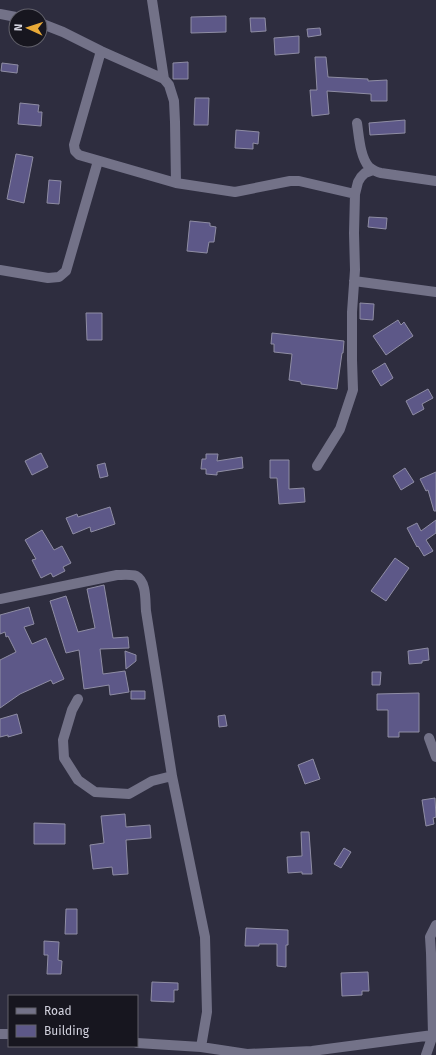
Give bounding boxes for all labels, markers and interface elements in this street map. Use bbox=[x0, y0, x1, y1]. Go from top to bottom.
north arrow bbox=[8, 8, 48, 48]
text: N bbox=[12, 24, 25, 31]
legend bbox=[8, 995, 138, 1047]
text: Road bbox=[44, 1004, 72, 1018]
text: Building bbox=[44, 1024, 90, 1038]

